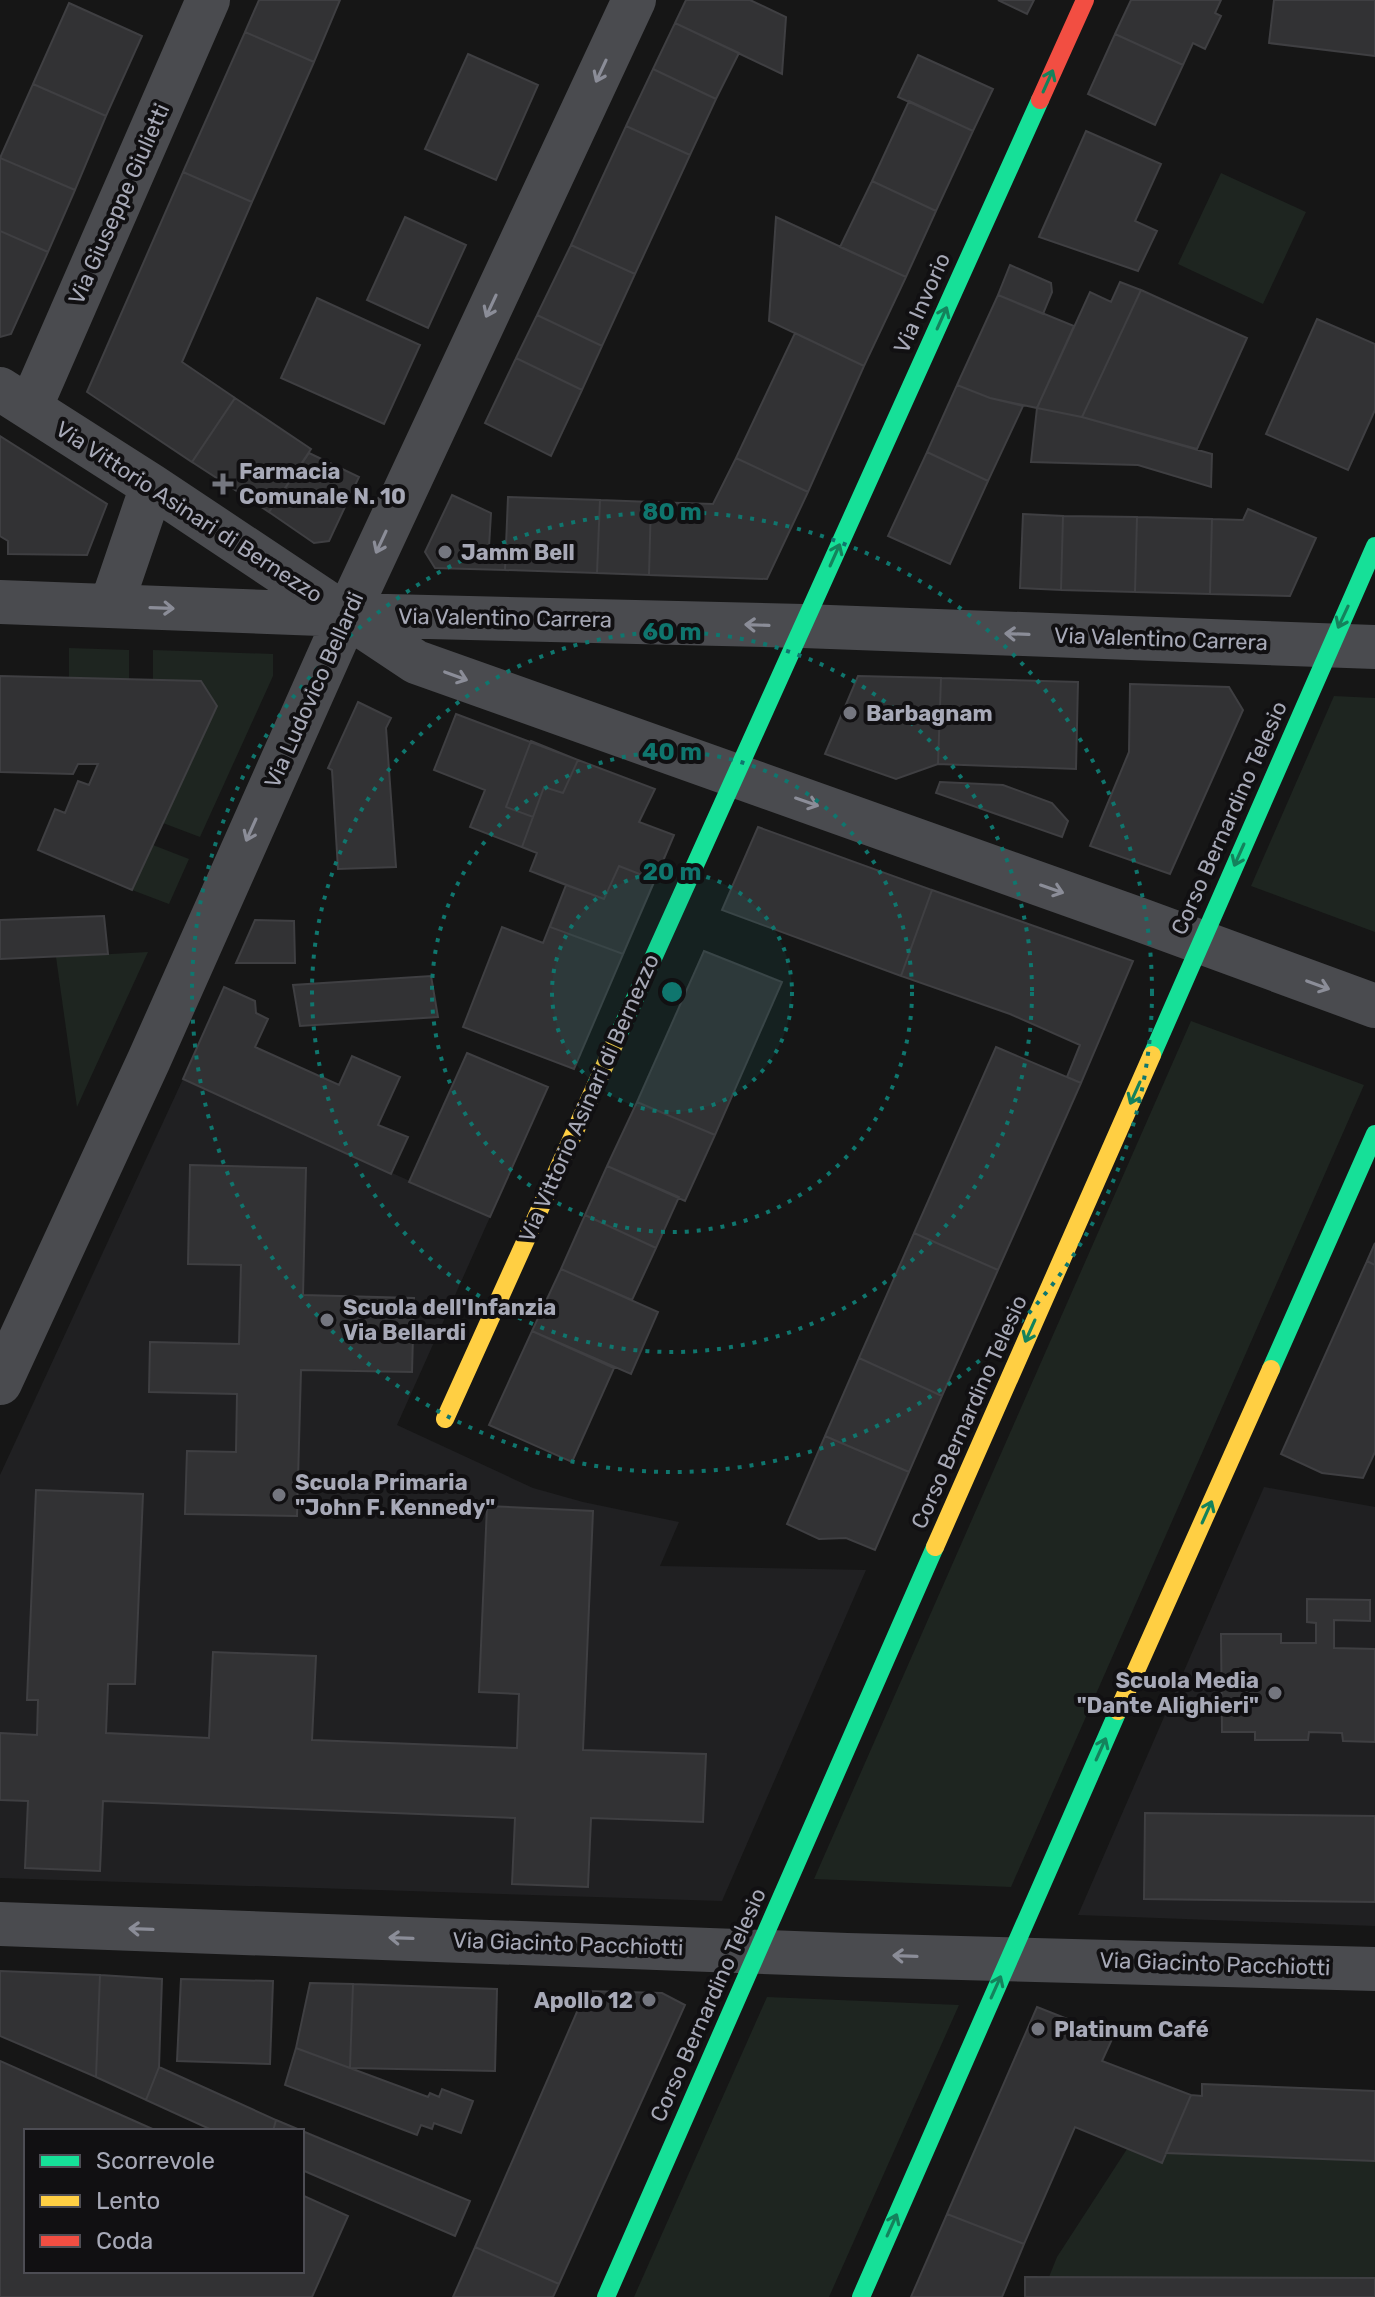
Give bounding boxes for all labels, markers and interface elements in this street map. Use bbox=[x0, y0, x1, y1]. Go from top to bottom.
one-way arrow bbox=[593, 58, 608, 82]
one-way arrow bbox=[1042, 69, 1057, 94]
street label: Via Giuseppe Giulietti bbox=[62, 99, 176, 309]
street label: Via Invorio bbox=[888, 249, 956, 357]
one-way arrow bbox=[483, 294, 498, 318]
one-way arrow bbox=[935, 306, 950, 331]
street label: Via Vittorio Asinari di Bernezzo bbox=[51, 416, 327, 608]
place label: Farmacia Comunale N. 10 bbox=[239, 458, 406, 510]
marker: Farmacia Comunale N. 10 bbox=[214, 475, 232, 493]
text: 80 m bbox=[642, 498, 702, 526]
one-way arrow bbox=[373, 529, 388, 554]
place label: Jamm Bell bbox=[461, 539, 575, 566]
marker: Jamm Bell bbox=[436, 543, 454, 561]
one-way arrow bbox=[828, 543, 843, 567]
street label: Via Ludovico Bellardi bbox=[259, 588, 369, 792]
one-way arrow bbox=[148, 600, 175, 615]
street label: Via Valentino Carrera bbox=[398, 603, 612, 633]
one-way arrow bbox=[1335, 604, 1350, 629]
one-way arrow bbox=[744, 617, 771, 633]
text: 60 m bbox=[642, 618, 702, 646]
street label: Via Valentino Carrera bbox=[1054, 622, 1268, 656]
one-way arrow bbox=[1004, 626, 1031, 641]
one-way arrow bbox=[443, 670, 468, 684]
street label: Corso Bernardino Telesio bbox=[1165, 697, 1293, 939]
place label: Barbagnam bbox=[866, 700, 993, 727]
marker: Barbagnam bbox=[841, 704, 859, 722]
text: 40 m bbox=[642, 738, 702, 766]
one-way arrow bbox=[794, 796, 819, 811]
one-way arrow bbox=[243, 817, 258, 842]
one-way arrow bbox=[1230, 842, 1245, 867]
text: 20 m bbox=[642, 858, 702, 886]
one-way arrow bbox=[1039, 883, 1064, 897]
street label: Via Vittorio Asinari di Bernezzo bbox=[513, 950, 665, 1246]
centre of rings bbox=[658, 978, 686, 1006]
one-way arrow bbox=[1305, 979, 1330, 994]
one-way arrow bbox=[1126, 1081, 1141, 1105]
street label: Corso Bernardino Telesio bbox=[905, 1291, 1033, 1533]
place label: Scuola dell'Infanzia Via Bellardi bbox=[343, 1294, 556, 1346]
marker: Scuola dell'Infanzia Via Bellardi bbox=[318, 1311, 336, 1329]
one-way arrow bbox=[1022, 1319, 1037, 1343]
place label: Scuola Primaria "John F. Kennedy" bbox=[295, 1469, 495, 1521]
marker: Scuola Primaria "John F. Kennedy" bbox=[270, 1486, 288, 1504]
one-way arrow bbox=[1200, 1500, 1215, 1524]
place label: Scuola Media "Dante Alighieri" bbox=[1077, 1667, 1259, 1719]
marker: Scuola Media "Dante Alighieri" bbox=[1266, 1684, 1284, 1702]
one-way arrow bbox=[1095, 1738, 1110, 1762]
street label: Corso Bernardino Telesio bbox=[644, 1884, 772, 2126]
one-way arrow bbox=[128, 1921, 155, 1936]
street label: Via Giacinto Pacchiotti bbox=[452, 1926, 684, 1962]
one-way arrow bbox=[388, 1931, 415, 1946]
street label: Via Giacinto Pacchiotti bbox=[1099, 1946, 1331, 1982]
one-way arrow bbox=[892, 1948, 919, 1964]
one-way arrow bbox=[989, 1975, 1004, 2000]
place label: Apollo 12 bbox=[534, 1987, 633, 2014]
marker: Apollo 12 bbox=[640, 1991, 658, 2009]
place label: Platinum Café bbox=[1054, 2016, 1209, 2043]
marker: Platinum Café bbox=[1029, 2020, 1047, 2038]
legend bbox=[24, 2129, 304, 2273]
text: Scorrevole bbox=[96, 2147, 215, 2175]
text: Lento bbox=[96, 2187, 160, 2215]
one-way arrow bbox=[885, 2214, 900, 2238]
text: Coda bbox=[96, 2227, 153, 2255]

